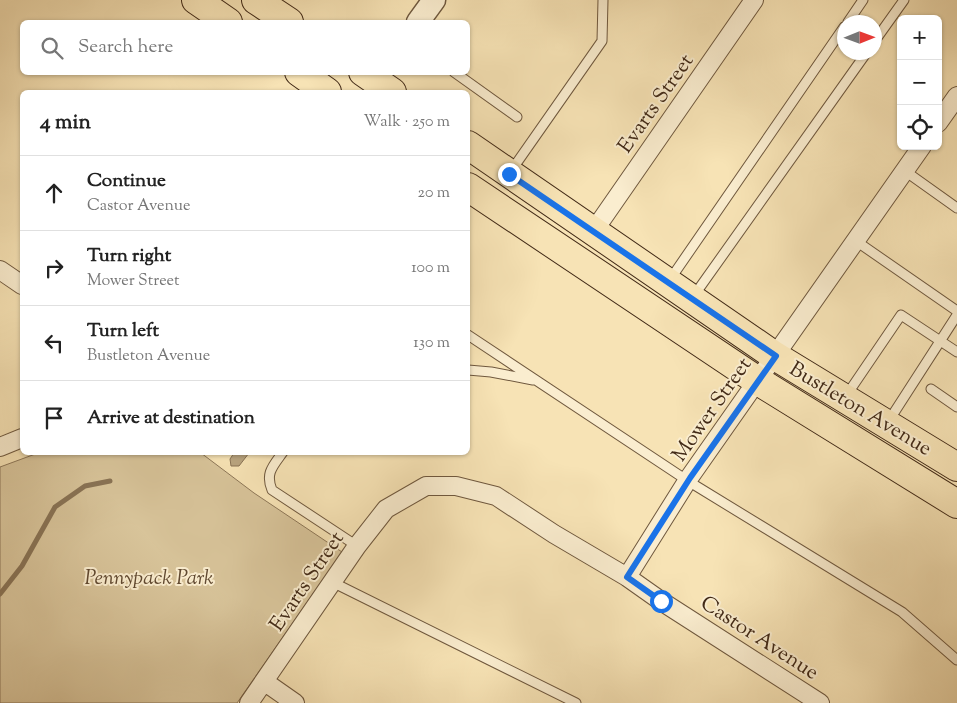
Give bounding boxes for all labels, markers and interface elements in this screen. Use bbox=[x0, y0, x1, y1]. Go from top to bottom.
north arrow bbox=[837, 15, 882, 60]
map controls bbox=[897, 15, 942, 150]
button: + bbox=[897, 15, 942, 60]
search box bbox=[20, 20, 470, 75]
icon: search bbox=[38, 34, 66, 62]
text: Search here bbox=[78, 34, 173, 61]
street label: Evarts Street bbox=[611, 48, 702, 160]
button: − bbox=[897, 60, 942, 105]
button: locate bbox=[897, 105, 942, 150]
text: 4 min bbox=[40, 108, 91, 138]
text: Walk · 250 m bbox=[364, 111, 450, 134]
route end bbox=[498, 163, 521, 186]
text: Continue bbox=[87, 168, 166, 195]
icon: ahead bbox=[40, 179, 68, 207]
text: 20 m bbox=[417, 182, 450, 205]
text: Castor Avenue bbox=[87, 195, 190, 218]
text: Turn right bbox=[87, 243, 171, 270]
icon: right bbox=[40, 254, 68, 282]
text: 100 m bbox=[411, 257, 450, 280]
text: Mower Street bbox=[87, 270, 179, 293]
text: Turn left bbox=[87, 318, 159, 345]
icon: left bbox=[40, 329, 68, 357]
text: 130 m bbox=[413, 332, 450, 355]
text: Bustleton Avenue bbox=[87, 345, 210, 368]
street label: Mower Street bbox=[666, 352, 760, 468]
street label: Bustleton Avenue bbox=[783, 355, 937, 464]
icon: arrive bbox=[40, 404, 68, 432]
text: Arrive at destination bbox=[87, 405, 255, 432]
street label: Evarts Street bbox=[263, 526, 352, 638]
park label: Pennypack Park bbox=[84, 564, 214, 594]
street label: Castor Avenue bbox=[694, 589, 824, 688]
route start bbox=[650, 590, 673, 613]

